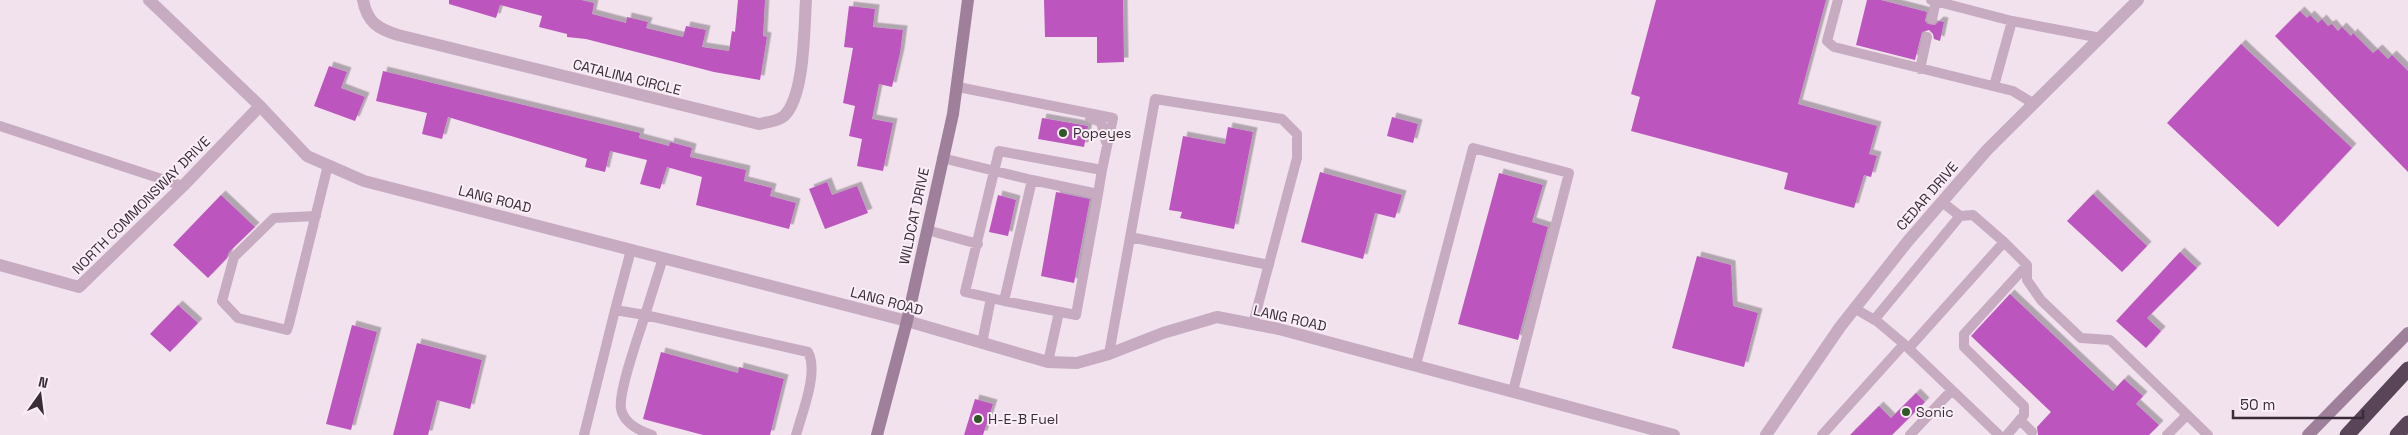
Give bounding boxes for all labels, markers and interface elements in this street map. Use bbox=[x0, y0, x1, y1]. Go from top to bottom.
street label: CATALINA CIRCLE bbox=[571, 55, 683, 99]
place label: Popeyes bbox=[1073, 124, 1131, 142]
marker: Popeyes bbox=[1057, 127, 1069, 139]
street label: NORTH COMMONSWAY DRIVE bbox=[68, 132, 214, 278]
street label: CEDAR DRIVE bbox=[1892, 158, 1962, 234]
street label: WILDCAT DRIVE bbox=[895, 166, 933, 266]
street label: LANG ROAD bbox=[457, 181, 533, 217]
street label: LANG ROAD bbox=[849, 283, 925, 319]
street label: LANG ROAD bbox=[1252, 301, 1328, 335]
north arrow bbox=[15, 370, 65, 420]
text: N bbox=[36, 373, 50, 392]
scale bar bbox=[2233, 388, 2363, 420]
text: 50 m bbox=[2240, 395, 2275, 414]
place label: Sonic bbox=[1916, 403, 1954, 421]
marker: Sonic bbox=[1900, 406, 1912, 418]
place label: H-E-B Fuel bbox=[988, 410, 1058, 428]
marker: H-E-B Fuel bbox=[972, 413, 984, 425]

